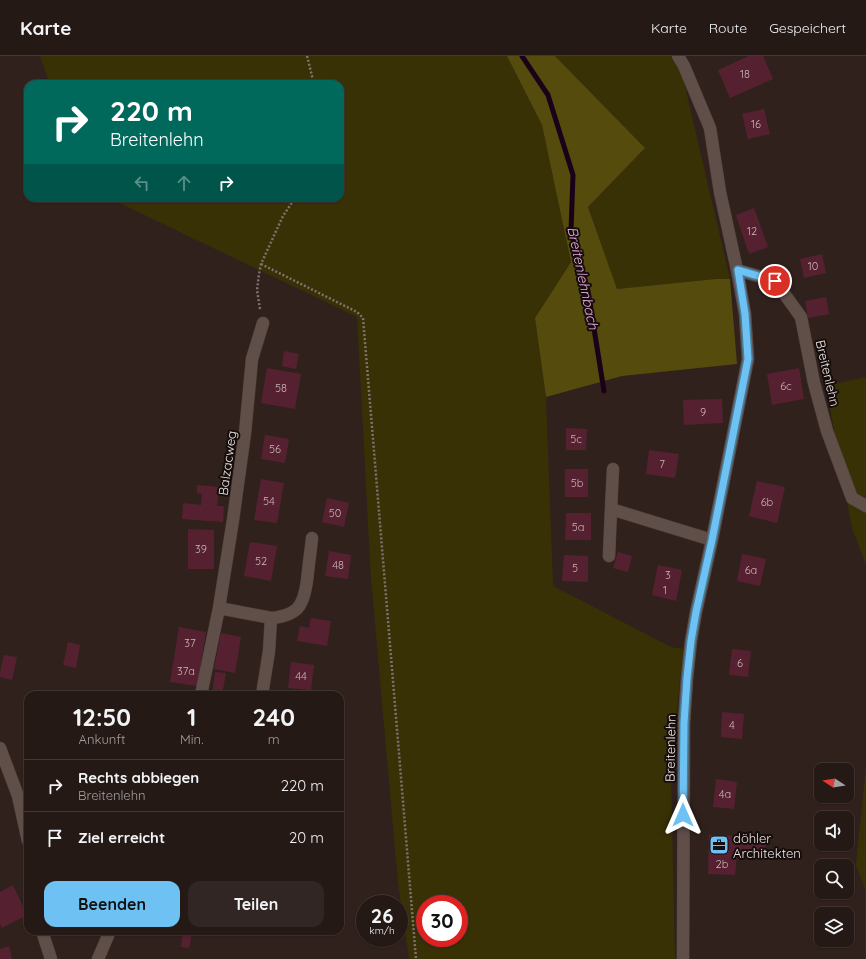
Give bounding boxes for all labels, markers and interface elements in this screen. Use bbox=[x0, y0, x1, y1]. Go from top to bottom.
text: Karte bbox=[20, 16, 72, 40]
text: Karte bbox=[651, 19, 687, 37]
text: Route bbox=[709, 19, 747, 37]
text: Gespeichert bbox=[769, 19, 846, 37]
house number: 18 bbox=[740, 67, 750, 81]
text: 220 m bbox=[110, 93, 193, 128]
icon: right bbox=[44, 96, 96, 148]
house number: 16 bbox=[751, 117, 761, 131]
text: Breitenlehn bbox=[110, 128, 204, 151]
icon: left bbox=[131, 172, 153, 194]
icon: ahead bbox=[173, 172, 195, 194]
icon: right bbox=[215, 172, 237, 194]
house number: 12 bbox=[747, 224, 757, 238]
water label: Breitenlehnbach bbox=[563, 225, 603, 332]
house number: 10 bbox=[808, 259, 818, 273]
pin bbox=[758, 264, 792, 298]
icon: arrive bbox=[764, 270, 786, 292]
street label: Breitenlehn bbox=[813, 338, 843, 408]
house number: 6c bbox=[780, 379, 792, 393]
house number: 58 bbox=[275, 381, 287, 395]
house number: 9 bbox=[700, 405, 706, 419]
street label: Balzacweg bbox=[215, 430, 239, 496]
house number: 5c bbox=[570, 432, 582, 446]
house number: 56 bbox=[269, 442, 281, 456]
house number: 7 bbox=[659, 457, 665, 471]
house number: 5b bbox=[571, 476, 584, 490]
house number: 54 bbox=[263, 494, 275, 508]
house number: 6b bbox=[761, 495, 774, 509]
house number: 50 bbox=[329, 506, 341, 520]
house number: 5a bbox=[572, 520, 584, 534]
house number: 39 bbox=[195, 542, 207, 556]
house number: 52 bbox=[255, 554, 267, 568]
house number: 48 bbox=[332, 558, 344, 572]
house number: 5 bbox=[572, 561, 578, 575]
house number: 6a bbox=[745, 563, 757, 577]
house number: 3 bbox=[665, 568, 671, 582]
house number: 1 bbox=[663, 583, 667, 597]
house number: 37 bbox=[184, 636, 196, 650]
house number: 6 bbox=[737, 656, 743, 670]
house number: 37a bbox=[177, 664, 195, 678]
house number: 44 bbox=[295, 669, 307, 683]
text: 12:50 bbox=[73, 702, 131, 732]
text: 1 bbox=[187, 702, 196, 732]
text: 240 bbox=[252, 702, 295, 732]
street label: Breitenlehn bbox=[661, 714, 679, 782]
house number: 4 bbox=[729, 718, 735, 732]
text: Ankunft bbox=[79, 731, 125, 747]
text: Min. bbox=[180, 731, 203, 747]
text: m bbox=[268, 731, 280, 747]
north arrow bbox=[814, 763, 854, 803]
map controls bbox=[814, 763, 854, 947]
text: Rechts abbiegen bbox=[78, 768, 199, 787]
icon: right bbox=[44, 775, 66, 797]
text: 220 m bbox=[281, 776, 324, 795]
text: Breitenlehn bbox=[78, 787, 146, 803]
house number: 4a bbox=[719, 787, 731, 801]
position arrow bbox=[662, 794, 704, 836]
button: sound bbox=[814, 811, 854, 851]
icon: arrive bbox=[44, 827, 66, 849]
text: Ziel erreicht bbox=[78, 828, 165, 847]
text: 20 m bbox=[289, 828, 324, 847]
place label: döhler Architekten bbox=[733, 830, 801, 861]
office icon: döhler Architekten bbox=[708, 834, 730, 856]
house number: 2b bbox=[716, 857, 729, 871]
button: search bbox=[814, 859, 854, 899]
button: Beenden bbox=[44, 881, 180, 927]
button: Teilen bbox=[188, 881, 324, 927]
speed limit sign: 30 bbox=[416, 895, 468, 947]
text: 26 bbox=[371, 903, 393, 928]
button: layers bbox=[814, 907, 854, 947]
text: km/h bbox=[369, 924, 395, 937]

